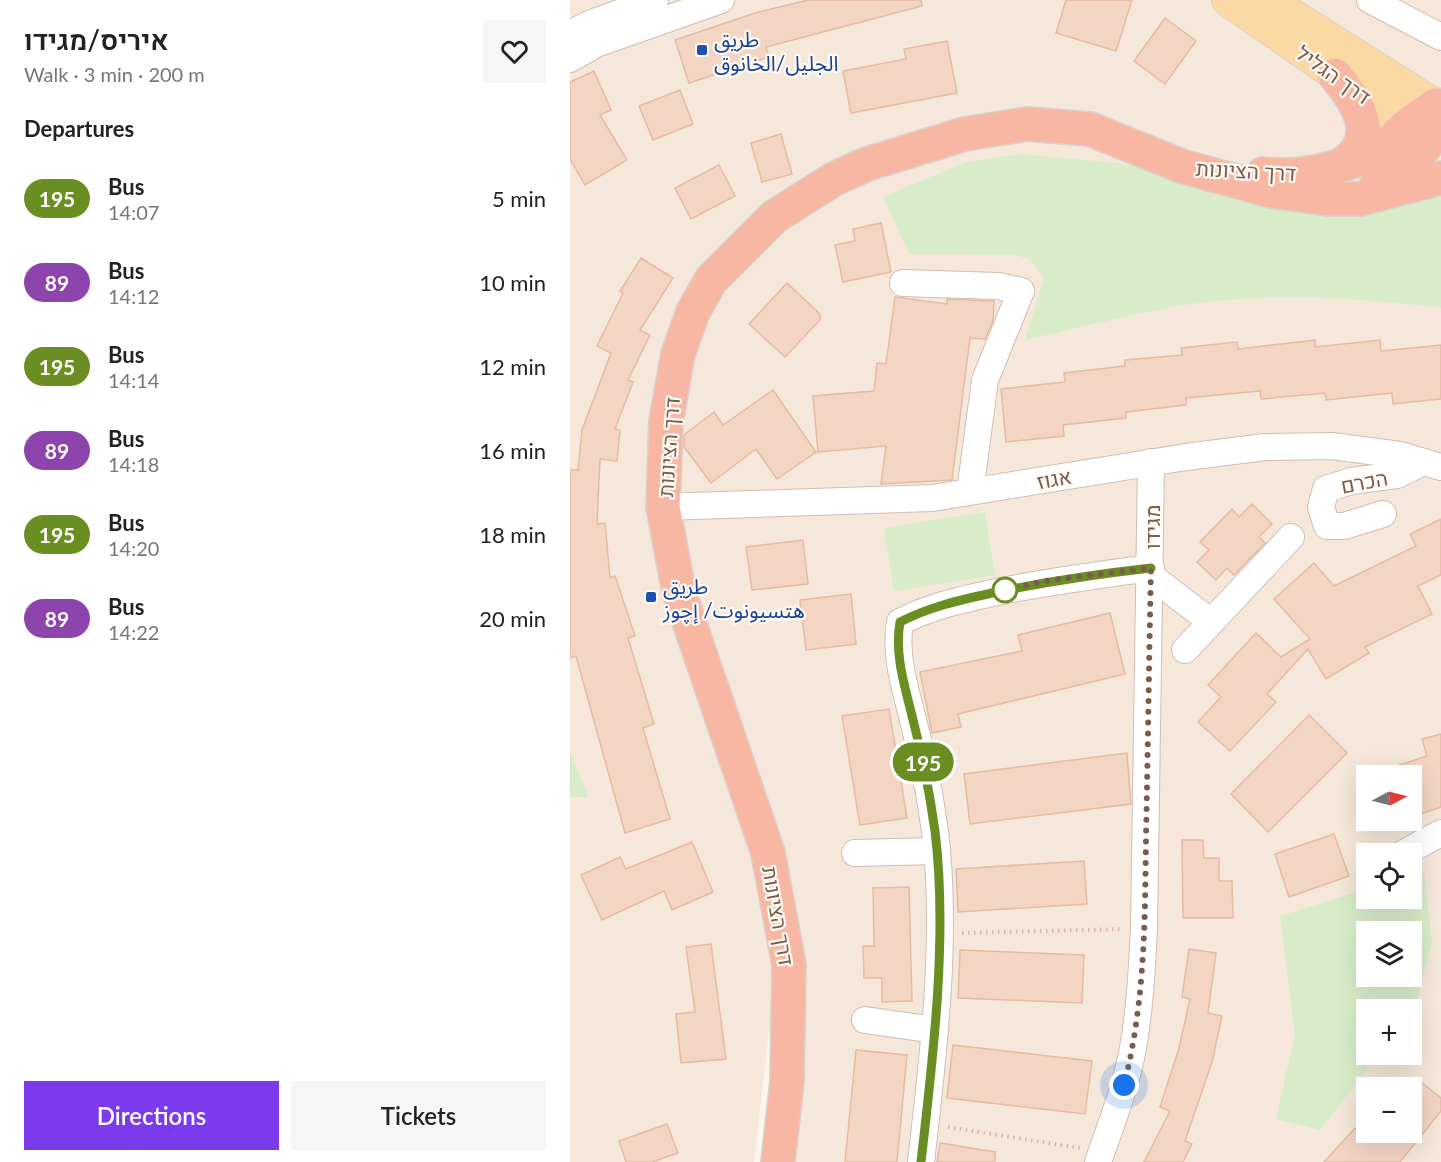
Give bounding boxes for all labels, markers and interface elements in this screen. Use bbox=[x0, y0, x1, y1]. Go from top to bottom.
button: heart bbox=[483, 20, 546, 83]
text: איריס/מגידו bbox=[24, 22, 169, 56]
place label: طريق الجليل/الخانوق bbox=[714, 26, 839, 76]
street label: דרך הגליל bbox=[1292, 39, 1376, 109]
marker: طريق الجليل/الخانوق bbox=[695, 43, 709, 57]
text: Walk · 3 min · 200 m bbox=[24, 62, 205, 86]
text: Departures bbox=[24, 115, 134, 142]
street label: דרך הציונות bbox=[1195, 155, 1297, 185]
text: Bus bbox=[108, 173, 144, 200]
text: 5 min bbox=[492, 185, 546, 212]
text: 195 bbox=[39, 186, 75, 211]
text: 14:07 bbox=[108, 200, 159, 224]
text: Bus bbox=[108, 257, 144, 284]
text: 10 min bbox=[479, 269, 546, 296]
text: 89 bbox=[45, 270, 69, 295]
text: 14:12 bbox=[108, 284, 159, 308]
text: Bus bbox=[108, 341, 144, 368]
text: 12 min bbox=[479, 353, 546, 380]
text: 195 bbox=[39, 354, 75, 379]
text: 14:14 bbox=[108, 368, 159, 392]
street label: דרך הציונות bbox=[652, 396, 684, 498]
text: Bus bbox=[108, 425, 144, 452]
text: 16 min bbox=[479, 437, 546, 464]
text: 89 bbox=[45, 438, 69, 463]
text: 14:18 bbox=[108, 452, 159, 476]
street label: אגוז bbox=[1034, 463, 1074, 493]
street label: הכרם bbox=[1338, 464, 1390, 498]
street label: מגידו bbox=[1139, 505, 1164, 549]
text: Bus bbox=[108, 509, 144, 536]
text: 18 min bbox=[479, 521, 546, 548]
text: 195 bbox=[39, 522, 75, 547]
text: 14:20 bbox=[108, 536, 159, 560]
place label: طريق هتسيونوت/ إچوز bbox=[662, 573, 805, 624]
unlabelled marker bbox=[992, 577, 1018, 603]
marker: طريق هتسيونوت/ إچوز bbox=[644, 590, 658, 604]
text: Bus bbox=[108, 593, 144, 620]
text: 20 min bbox=[479, 605, 546, 632]
text: 89 bbox=[45, 606, 69, 631]
text: 14:22 bbox=[108, 620, 159, 644]
line badge: 195 bbox=[888, 742, 958, 782]
text: 195 bbox=[905, 750, 941, 775]
north arrow bbox=[1356, 765, 1422, 831]
map controls bbox=[1356, 765, 1422, 1143]
button: locate bbox=[1356, 843, 1422, 909]
street label: דרך הציונות bbox=[758, 864, 800, 968]
button: layers bbox=[1356, 921, 1422, 987]
button: + bbox=[1356, 999, 1422, 1065]
your location bbox=[1109, 1070, 1139, 1100]
button: − bbox=[1356, 1077, 1422, 1143]
button: Directions bbox=[24, 1081, 279, 1150]
button: Tickets bbox=[291, 1081, 546, 1150]

